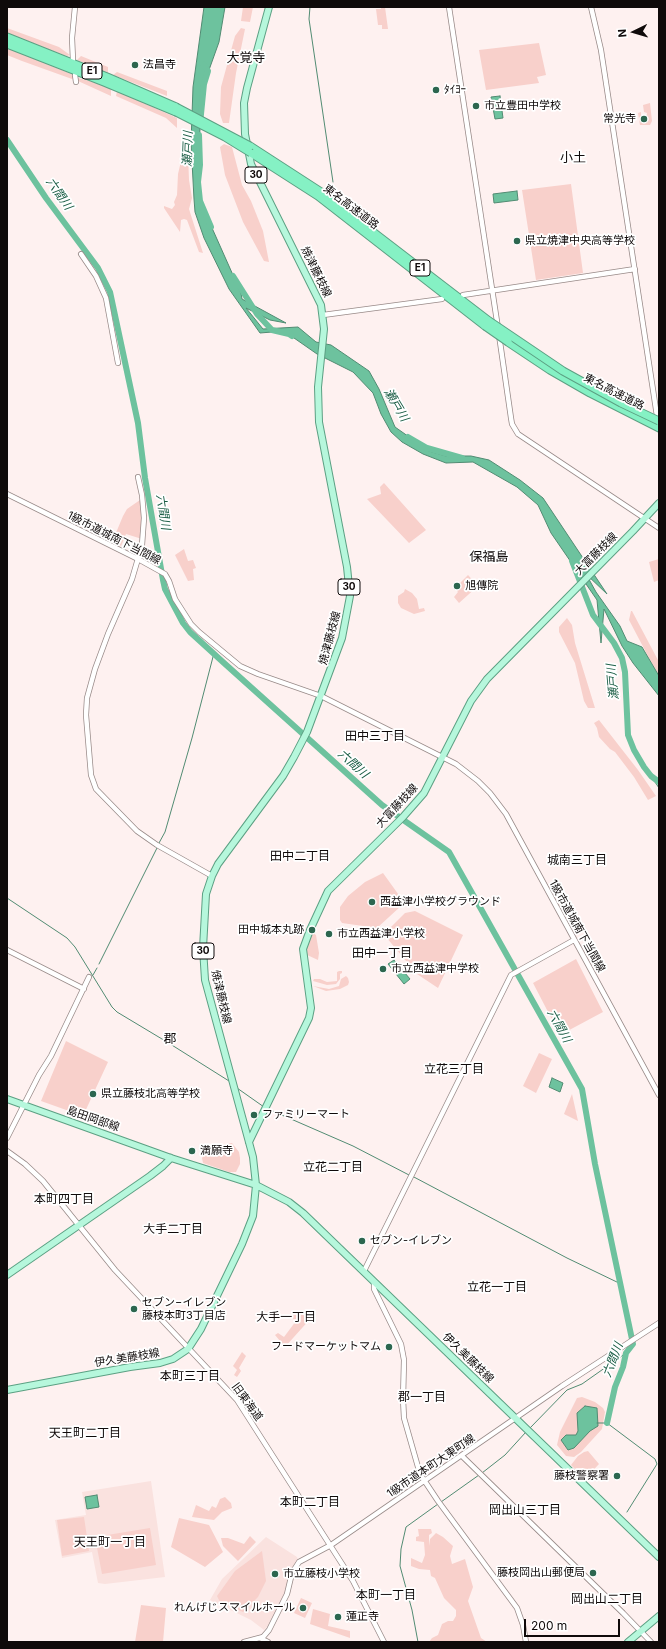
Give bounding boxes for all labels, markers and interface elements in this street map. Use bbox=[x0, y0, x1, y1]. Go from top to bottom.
north arrow bbox=[614, 12, 654, 52]
text: N bbox=[615, 28, 629, 38]
district label: 大覚寺 bbox=[227, 50, 265, 66]
place label: 法昌寺 bbox=[143, 58, 176, 72]
marker: 法昌寺 bbox=[130, 60, 140, 70]
road number: E1 bbox=[82, 63, 102, 79]
place label: ﾀｲﾖｰ bbox=[444, 83, 466, 97]
marker: ﾀｲﾖｰ bbox=[431, 85, 441, 95]
place label: 市立豊田中学校 bbox=[484, 99, 561, 113]
marker: 市立豊田中学校 bbox=[471, 101, 481, 111]
place label: 常光寺 bbox=[603, 112, 636, 126]
marker: 常光寺 bbox=[639, 114, 649, 124]
water label: 瀬戸川 bbox=[180, 131, 196, 167]
district label: 小土 bbox=[560, 150, 586, 166]
road number: 30 bbox=[245, 167, 267, 183]
water label: 六間川 bbox=[43, 175, 75, 213]
street label: 東名高速道路 bbox=[321, 182, 381, 232]
place label: 県立焼津中央高等学校 bbox=[525, 234, 635, 248]
marker: 県立焼津中央高等学校 bbox=[512, 236, 522, 246]
street label: 焼津藤枝線 bbox=[298, 244, 334, 300]
road number: E1 bbox=[410, 260, 430, 276]
street label: 東名高速道路 bbox=[582, 371, 646, 413]
water label: 瀬戸川 bbox=[381, 386, 411, 424]
water label: 六間川 bbox=[153, 493, 173, 531]
street label: 1級市道城南下当間線 bbox=[65, 509, 163, 567]
street label: 大富藤枝線 bbox=[572, 530, 620, 578]
district label: 保福島 bbox=[470, 549, 508, 565]
road number: 30 bbox=[338, 579, 360, 595]
place label: 旭傳院 bbox=[465, 579, 498, 593]
marker: 旭傳院 bbox=[452, 581, 462, 591]
street label: 焼津藤枝線 bbox=[317, 610, 343, 666]
water label: 瀬戸川 bbox=[604, 663, 622, 701]
district label: 田中三丁目 bbox=[345, 729, 405, 743]
water label: 六間川 bbox=[335, 747, 371, 781]
street label: 大富藤枝線 bbox=[373, 781, 421, 831]
district label: 田中二丁目 bbox=[270, 849, 330, 863]
district label: 城南三丁目 bbox=[547, 853, 607, 867]
street label: 1級市道城南下当間線 bbox=[546, 878, 608, 974]
place label: 西益津小学校グラウンド bbox=[380, 895, 501, 909]
marker: 西益津小学校グラウンド bbox=[367, 897, 377, 907]
place label: 田中城本丸跡 bbox=[238, 923, 304, 937]
marker: 田中城本丸跡 bbox=[307, 925, 317, 935]
place label: 市立西益津小学校 bbox=[337, 927, 425, 941]
marker: 市立西益津小学校 bbox=[324, 929, 334, 939]
road number: 30 bbox=[192, 943, 214, 959]
district label: 田中一丁目 bbox=[352, 946, 412, 960]
place label: 市立西益津中学校 bbox=[391, 962, 479, 976]
marker: 市立西益津中学校 bbox=[378, 964, 388, 974]
street label: 焼津藤枝線 bbox=[208, 969, 234, 1025]
water label: 六間川 bbox=[544, 1007, 574, 1045]
district label: 郡 bbox=[164, 1031, 176, 1047]
district label: 立花三丁目 bbox=[424, 1062, 484, 1076]
place label: 県立藤枝北高等学校 bbox=[101, 1087, 200, 1101]
marker: 県立藤枝北高等学校 bbox=[88, 1089, 98, 1099]
street label: 島田岡部線 bbox=[65, 1104, 121, 1134]
place label: ファミリーマート bbox=[262, 1108, 350, 1122]
marker: ファミリーマート bbox=[249, 1110, 259, 1120]
place label: 満願寺 bbox=[200, 1144, 233, 1158]
marker: 満願寺 bbox=[187, 1146, 197, 1156]
district label: 立花二丁目 bbox=[303, 1160, 363, 1174]
district label: 本町四丁目 bbox=[34, 1192, 94, 1206]
district label: 大手二丁目 bbox=[143, 1222, 203, 1236]
place label: セブン-イレブン bbox=[370, 1234, 452, 1248]
marker: セブン-イレブン bbox=[357, 1236, 367, 1246]
district label: 立花一丁目 bbox=[467, 1280, 527, 1294]
place label: セブン−イレブン 藤枝本町3丁目店 bbox=[142, 1296, 226, 1322]
marker: セブン−イレブン 藤枝本町3丁目店 bbox=[129, 1304, 139, 1314]
district label: 大手一丁目 bbox=[256, 1310, 316, 1324]
street label: 伊久美藤枝線 bbox=[440, 1330, 496, 1386]
place label: フードマーケットマム bbox=[271, 1340, 381, 1354]
water label: 六間川 bbox=[600, 1341, 626, 1379]
marker: フードマーケットマム bbox=[384, 1342, 394, 1352]
street label: 伊久美藤枝線 bbox=[93, 1346, 161, 1370]
district label: 本町三丁目 bbox=[160, 1369, 220, 1383]
street label: 旧東海道 bbox=[229, 1380, 265, 1424]
district label: 郡一丁目 bbox=[398, 1390, 446, 1404]
district label: 天王町二丁目 bbox=[49, 1426, 121, 1440]
street label: 1級市道本町大東町線 bbox=[384, 1432, 478, 1500]
place label: 藤枝警察署 bbox=[554, 1469, 609, 1483]
marker: 藤枝警察署 bbox=[612, 1471, 622, 1481]
district label: 本町二丁目 bbox=[280, 1495, 340, 1509]
district label: 岡出山三丁目 bbox=[489, 1503, 561, 1517]
district label: 天王町一丁目 bbox=[74, 1535, 146, 1549]
place label: 藤枝岡出山郵便局 bbox=[497, 1566, 585, 1580]
place label: 市立藤枝小学校 bbox=[283, 1567, 360, 1581]
marker: 藤枝岡出山郵便局 bbox=[588, 1568, 598, 1578]
marker: 市立藤枝小学校 bbox=[270, 1569, 280, 1579]
district label: 本町一丁目 bbox=[356, 1588, 416, 1602]
district label: 岡出山二丁目 bbox=[571, 1592, 643, 1606]
place label: れんげじスマイルホール bbox=[174, 1601, 295, 1615]
marker: れんげじスマイルホール bbox=[298, 1603, 308, 1613]
place label: 蓮正寺 bbox=[346, 1610, 379, 1624]
scale bar bbox=[526, 1611, 622, 1637]
marker: 蓮正寺 bbox=[333, 1612, 343, 1622]
text: 200 m bbox=[531, 1618, 567, 1633]

